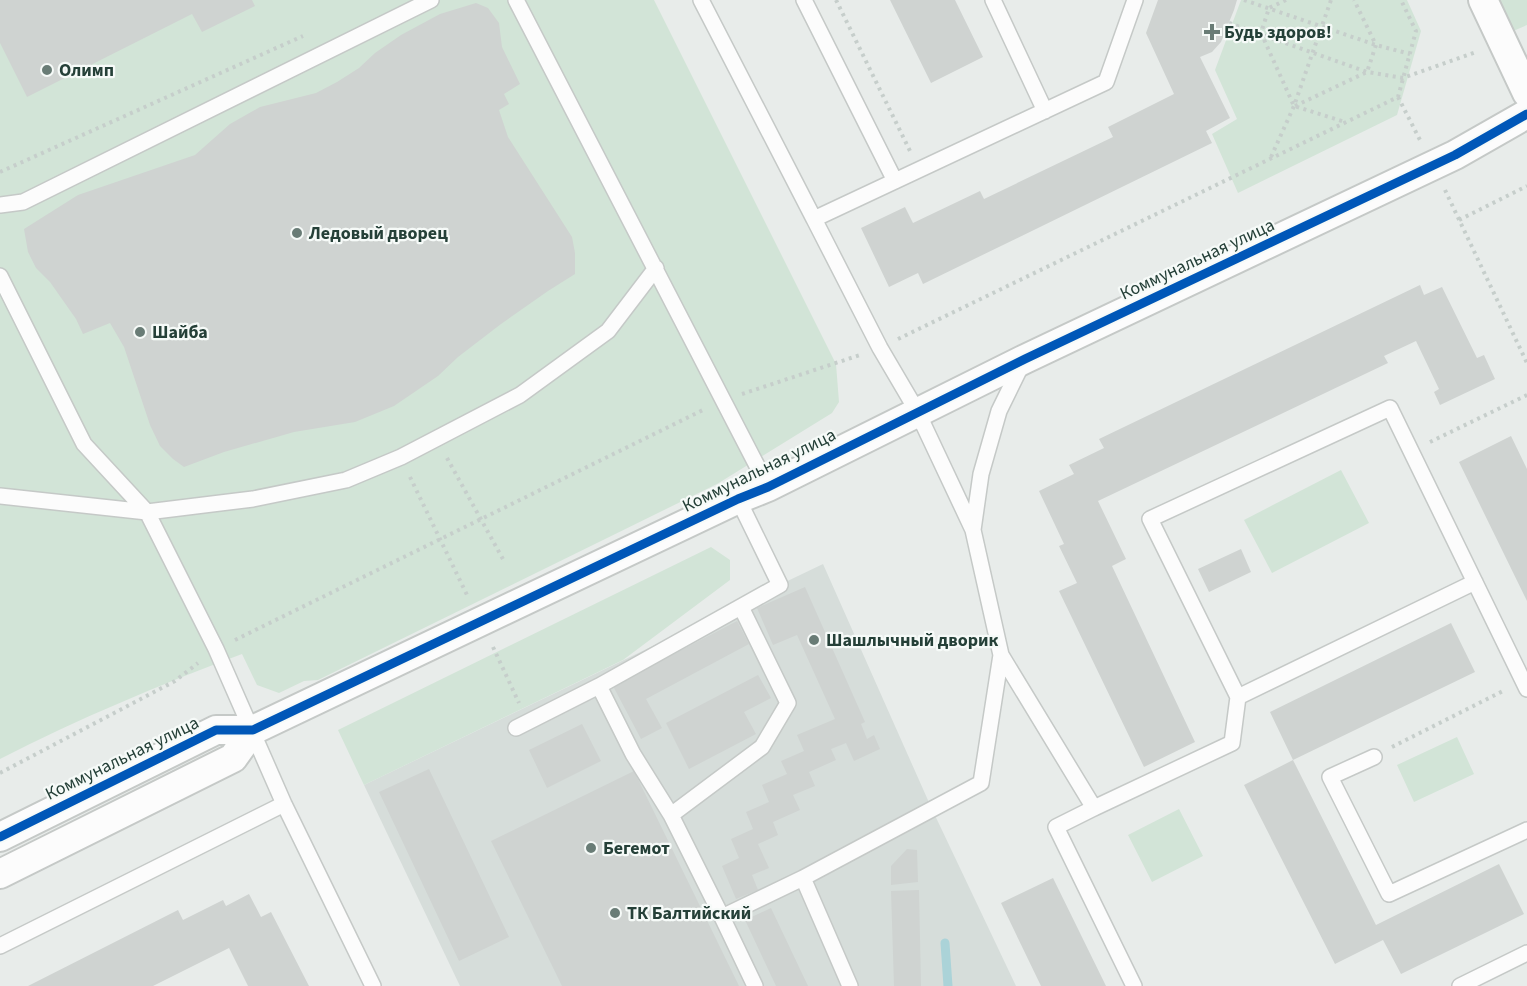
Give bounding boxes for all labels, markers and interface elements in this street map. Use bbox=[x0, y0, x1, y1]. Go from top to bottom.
place label: Будь здоров! bbox=[1224, 20, 1332, 45]
marker: Будь здоров! bbox=[1205, 25, 1219, 39]
place label: Олимп bbox=[59, 58, 114, 83]
marker: Олимп bbox=[40, 63, 54, 77]
street label: Коммунальная улица bbox=[1116, 213, 1279, 306]
place label: Ледовый дворец bbox=[308, 221, 448, 246]
marker: Ледовый дворец bbox=[290, 226, 304, 240]
place label: Шайба bbox=[152, 320, 208, 345]
marker: Шайба bbox=[133, 325, 147, 339]
street label: Коммунальная улица bbox=[678, 422, 840, 519]
place label: Шашлычный дворик bbox=[826, 628, 999, 653]
marker: Шашлычный дворик bbox=[807, 633, 821, 647]
street label: Коммунальная улица bbox=[41, 710, 203, 807]
place label: Бегемот bbox=[603, 836, 670, 861]
marker: Бегемот bbox=[584, 841, 598, 855]
place label: ТК Балтийский bbox=[627, 901, 751, 926]
marker: ТК Балтийский bbox=[608, 906, 622, 920]

